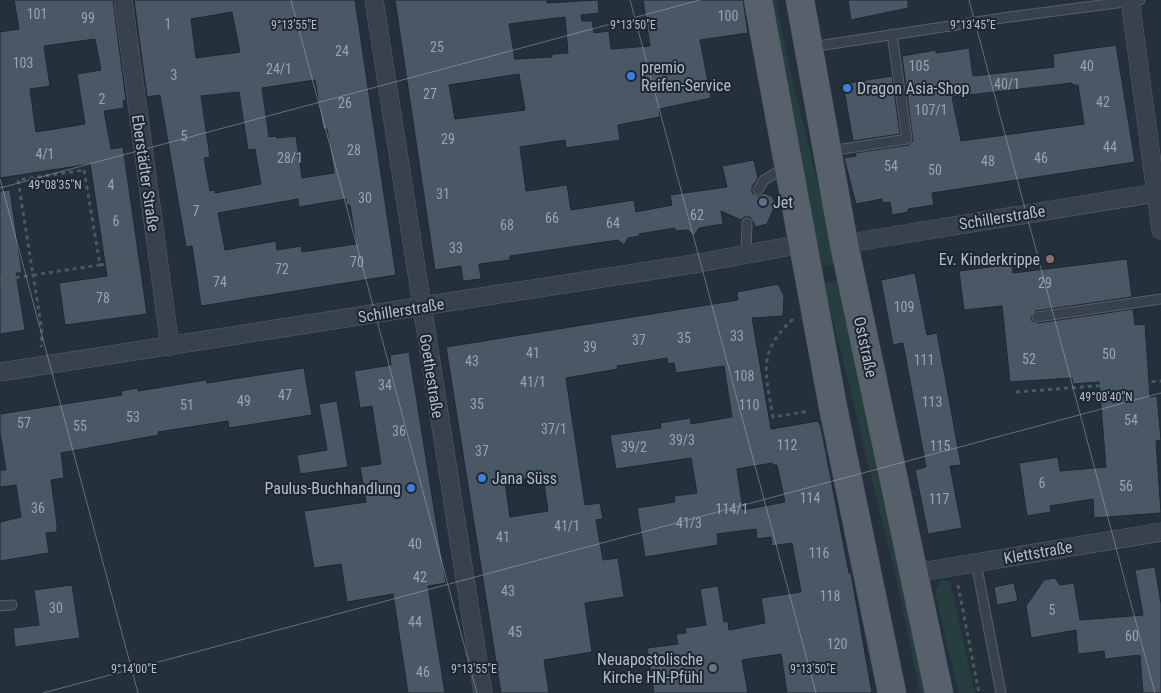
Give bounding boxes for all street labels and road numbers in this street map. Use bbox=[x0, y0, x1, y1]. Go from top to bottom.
street label: Eberstädter Straße bbox=[128, 113, 163, 233]
street label: Schillerstraße bbox=[958, 201, 1046, 234]
street label: Schillerstraße bbox=[357, 294, 445, 327]
street label: Oststraße bbox=[850, 315, 881, 379]
street label: Goethestraße bbox=[415, 333, 448, 420]
street label: Klettstraße bbox=[1002, 537, 1074, 568]

